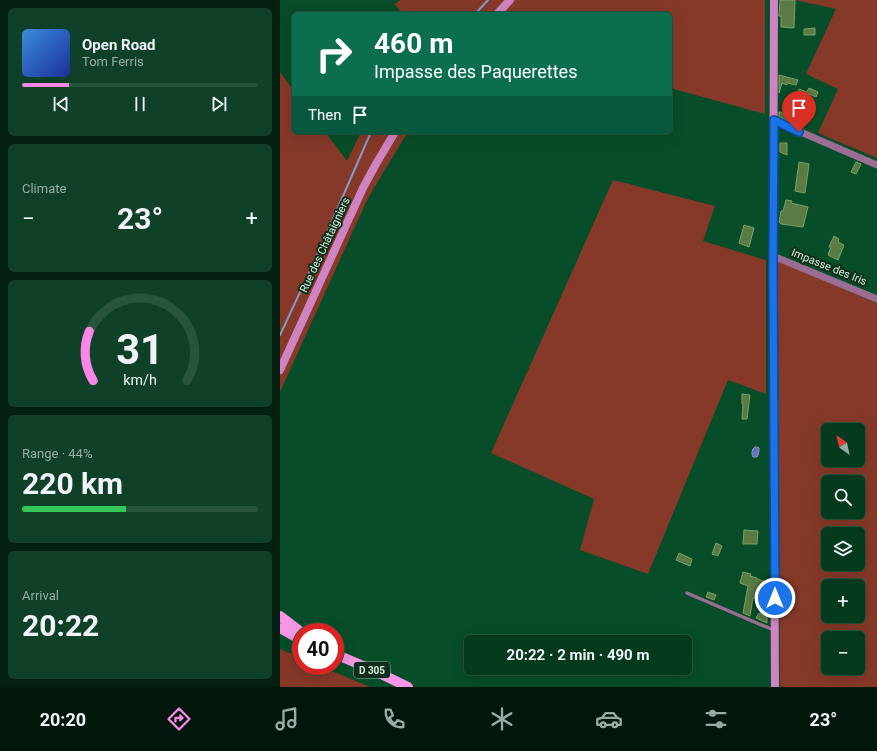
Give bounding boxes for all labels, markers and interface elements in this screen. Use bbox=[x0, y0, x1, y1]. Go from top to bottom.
text: 460 m bbox=[374, 27, 453, 60]
icon: right bbox=[308, 28, 360, 80]
text: Open Road bbox=[82, 36, 156, 54]
text: Tom Ferris bbox=[82, 54, 144, 69]
text: Impasse des Paquerettes bbox=[374, 61, 577, 82]
pin bbox=[782, 91, 816, 132]
icon: previous bbox=[50, 93, 72, 115]
icon: pause bbox=[129, 93, 151, 115]
icon: next bbox=[208, 93, 230, 115]
icon: arrive bbox=[788, 97, 810, 119]
icon: arrive bbox=[349, 104, 371, 126]
text: Then bbox=[308, 106, 341, 124]
text: Climate bbox=[22, 181, 66, 196]
street label: Rue des Châtaigniers bbox=[297, 195, 353, 295]
text: 23° bbox=[117, 201, 163, 236]
text: − bbox=[22, 206, 35, 231]
text: + bbox=[246, 206, 258, 231]
street label: Impasse des Iris bbox=[789, 246, 869, 288]
text: 31 bbox=[116, 325, 164, 374]
text: km/h bbox=[123, 372, 157, 388]
north arrow bbox=[821, 423, 865, 467]
map controls bbox=[821, 423, 865, 675]
text: Range · 44% bbox=[22, 446, 92, 461]
text: 220 km bbox=[22, 466, 123, 501]
button: search bbox=[821, 475, 865, 519]
button: layers bbox=[821, 527, 865, 571]
position arrow bbox=[754, 577, 796, 619]
button: + bbox=[821, 579, 865, 623]
text: Arrival bbox=[22, 588, 59, 603]
text: 20:22 bbox=[22, 608, 99, 643]
speed limit sign: 40 bbox=[292, 623, 344, 675]
button: − bbox=[821, 631, 865, 675]
text: 20:22 · 2 min · 490 m bbox=[507, 646, 649, 664]
road number: D 305 bbox=[354, 662, 390, 678]
icon: directions bbox=[165, 705, 193, 733]
icon: music bbox=[273, 705, 301, 733]
icon: phone bbox=[380, 705, 408, 733]
icon: climate bbox=[488, 705, 516, 733]
icon: car bbox=[595, 705, 623, 733]
icon: filters bbox=[702, 705, 730, 733]
text: 20:20 bbox=[40, 709, 86, 730]
text: 23° bbox=[810, 709, 837, 730]

